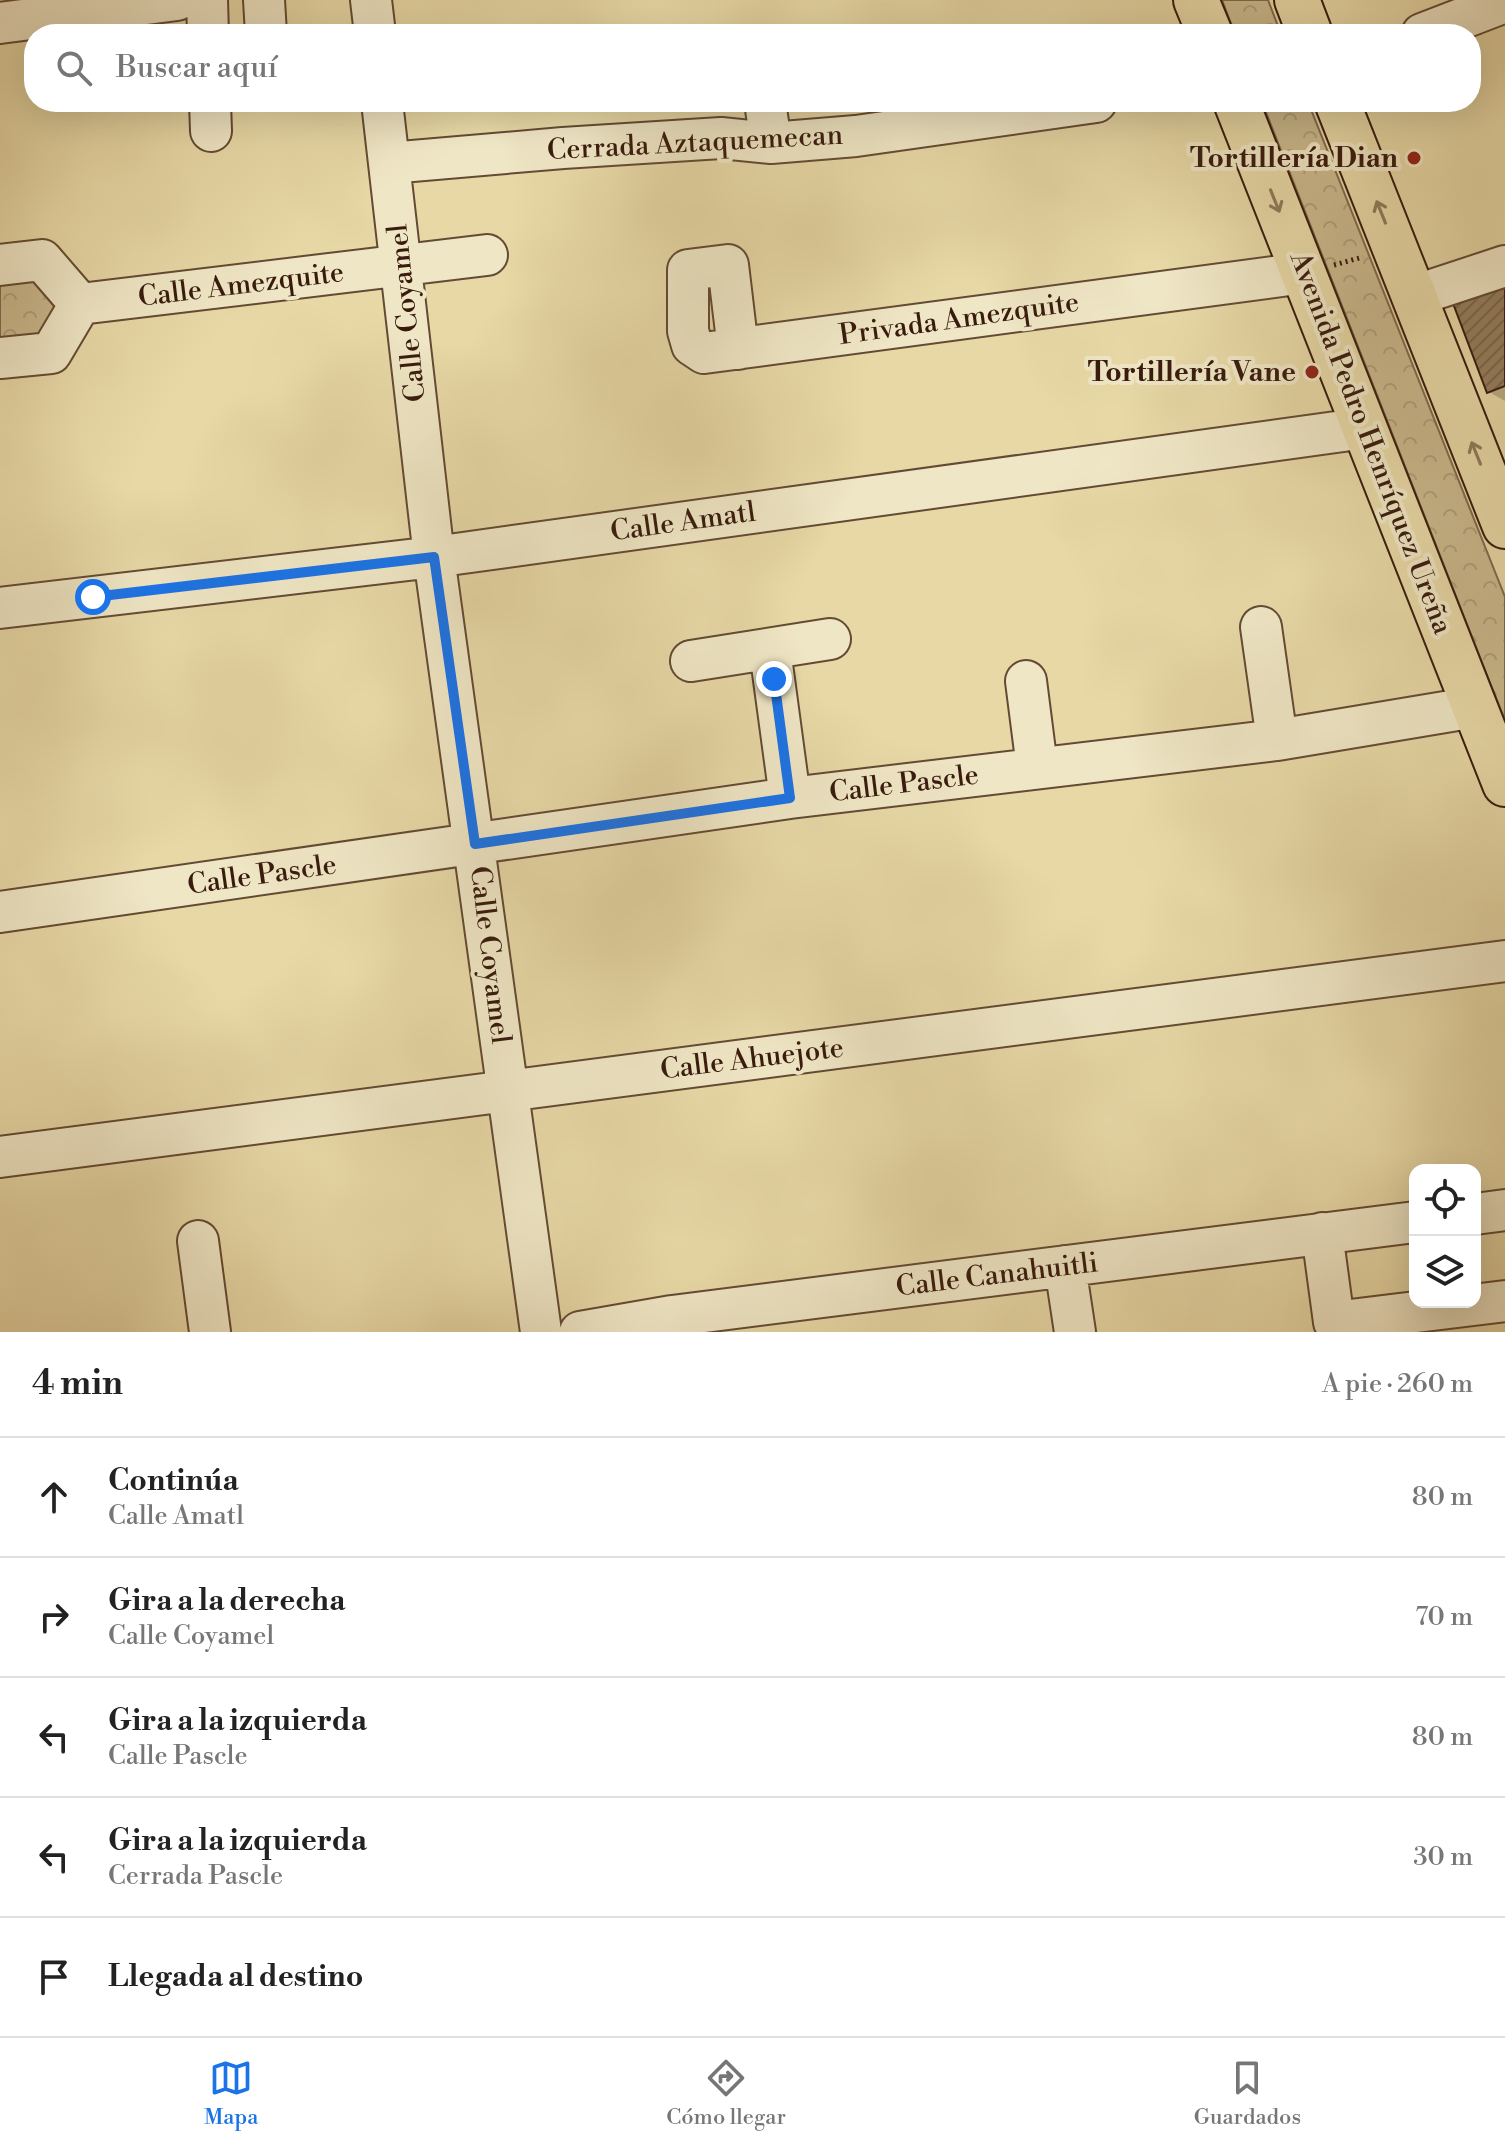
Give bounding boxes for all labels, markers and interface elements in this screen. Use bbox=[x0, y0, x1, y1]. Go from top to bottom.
search box bbox=[24, 24, 1481, 112]
icon: search bbox=[52, 46, 96, 90]
text: Buscar aquí bbox=[116, 49, 278, 87]
street label: Cerrada Aztaquemecan bbox=[546, 118, 844, 168]
place label: Tortillería Dian bbox=[1190, 141, 1398, 176]
marker: Tortillería Dian bbox=[1405, 149, 1423, 167]
one-way arrow bbox=[1269, 188, 1284, 213]
one-way arrow bbox=[1372, 200, 1387, 225]
street label: Calle Coyamel bbox=[380, 222, 434, 404]
street label: Avenida Pedro Henríquez Ureña bbox=[1281, 246, 1460, 640]
street label: Calle Amezquite bbox=[136, 255, 346, 315]
street label: Privada Amezquite bbox=[837, 285, 1081, 353]
place label: Tortillería Vane bbox=[1088, 355, 1296, 390]
marker: Tortillería Vane bbox=[1303, 363, 1321, 381]
one-way arrow bbox=[1468, 441, 1482, 466]
street label: Calle Amatl bbox=[608, 494, 758, 550]
route start bbox=[75, 579, 111, 615]
route end bbox=[756, 661, 792, 697]
street label: Calle Pascle bbox=[827, 757, 981, 811]
street label: Calle Pascle bbox=[185, 847, 339, 903]
street label: Calle Coyamel bbox=[462, 864, 518, 1046]
street label: Calle Ahuejote bbox=[658, 1030, 846, 1088]
map controls bbox=[1409, 1164, 1481, 1308]
button: locate bbox=[1409, 1164, 1481, 1236]
button: layers bbox=[1409, 1236, 1481, 1308]
street label: Calle Canahuitli bbox=[894, 1245, 1100, 1305]
text: 4 min bbox=[32, 1363, 123, 1405]
text: A pie · 260 m bbox=[1322, 1368, 1473, 1400]
text: Continúa bbox=[108, 1462, 239, 1500]
icon: ahead bbox=[32, 1475, 76, 1519]
text: 80 m bbox=[1412, 1481, 1473, 1513]
text: Calle Amatl bbox=[108, 1500, 244, 1532]
text: Gira a la derecha bbox=[108, 1582, 345, 1620]
icon: right bbox=[32, 1595, 76, 1639]
text: 70 m bbox=[1415, 1601, 1473, 1633]
text: Calle Coyamel bbox=[108, 1620, 274, 1652]
text: Gira a la izquierda bbox=[108, 1702, 367, 1740]
icon: left bbox=[32, 1715, 76, 1759]
text: 80 m bbox=[1412, 1721, 1473, 1753]
text: Calle Pascle bbox=[108, 1740, 248, 1772]
text: Gira a la izquierda bbox=[108, 1822, 367, 1860]
icon: left bbox=[32, 1835, 76, 1879]
text: 30 m bbox=[1413, 1841, 1473, 1873]
text: Cerrada Pascle bbox=[108, 1860, 283, 1892]
icon: arrive bbox=[32, 1955, 76, 1999]
text: Llegada al destino bbox=[108, 1958, 363, 1996]
tab: Mapa bbox=[204, 2056, 258, 2131]
tab: Cómo llegar bbox=[666, 2056, 786, 2131]
tab: Guardados bbox=[1194, 2056, 1301, 2131]

